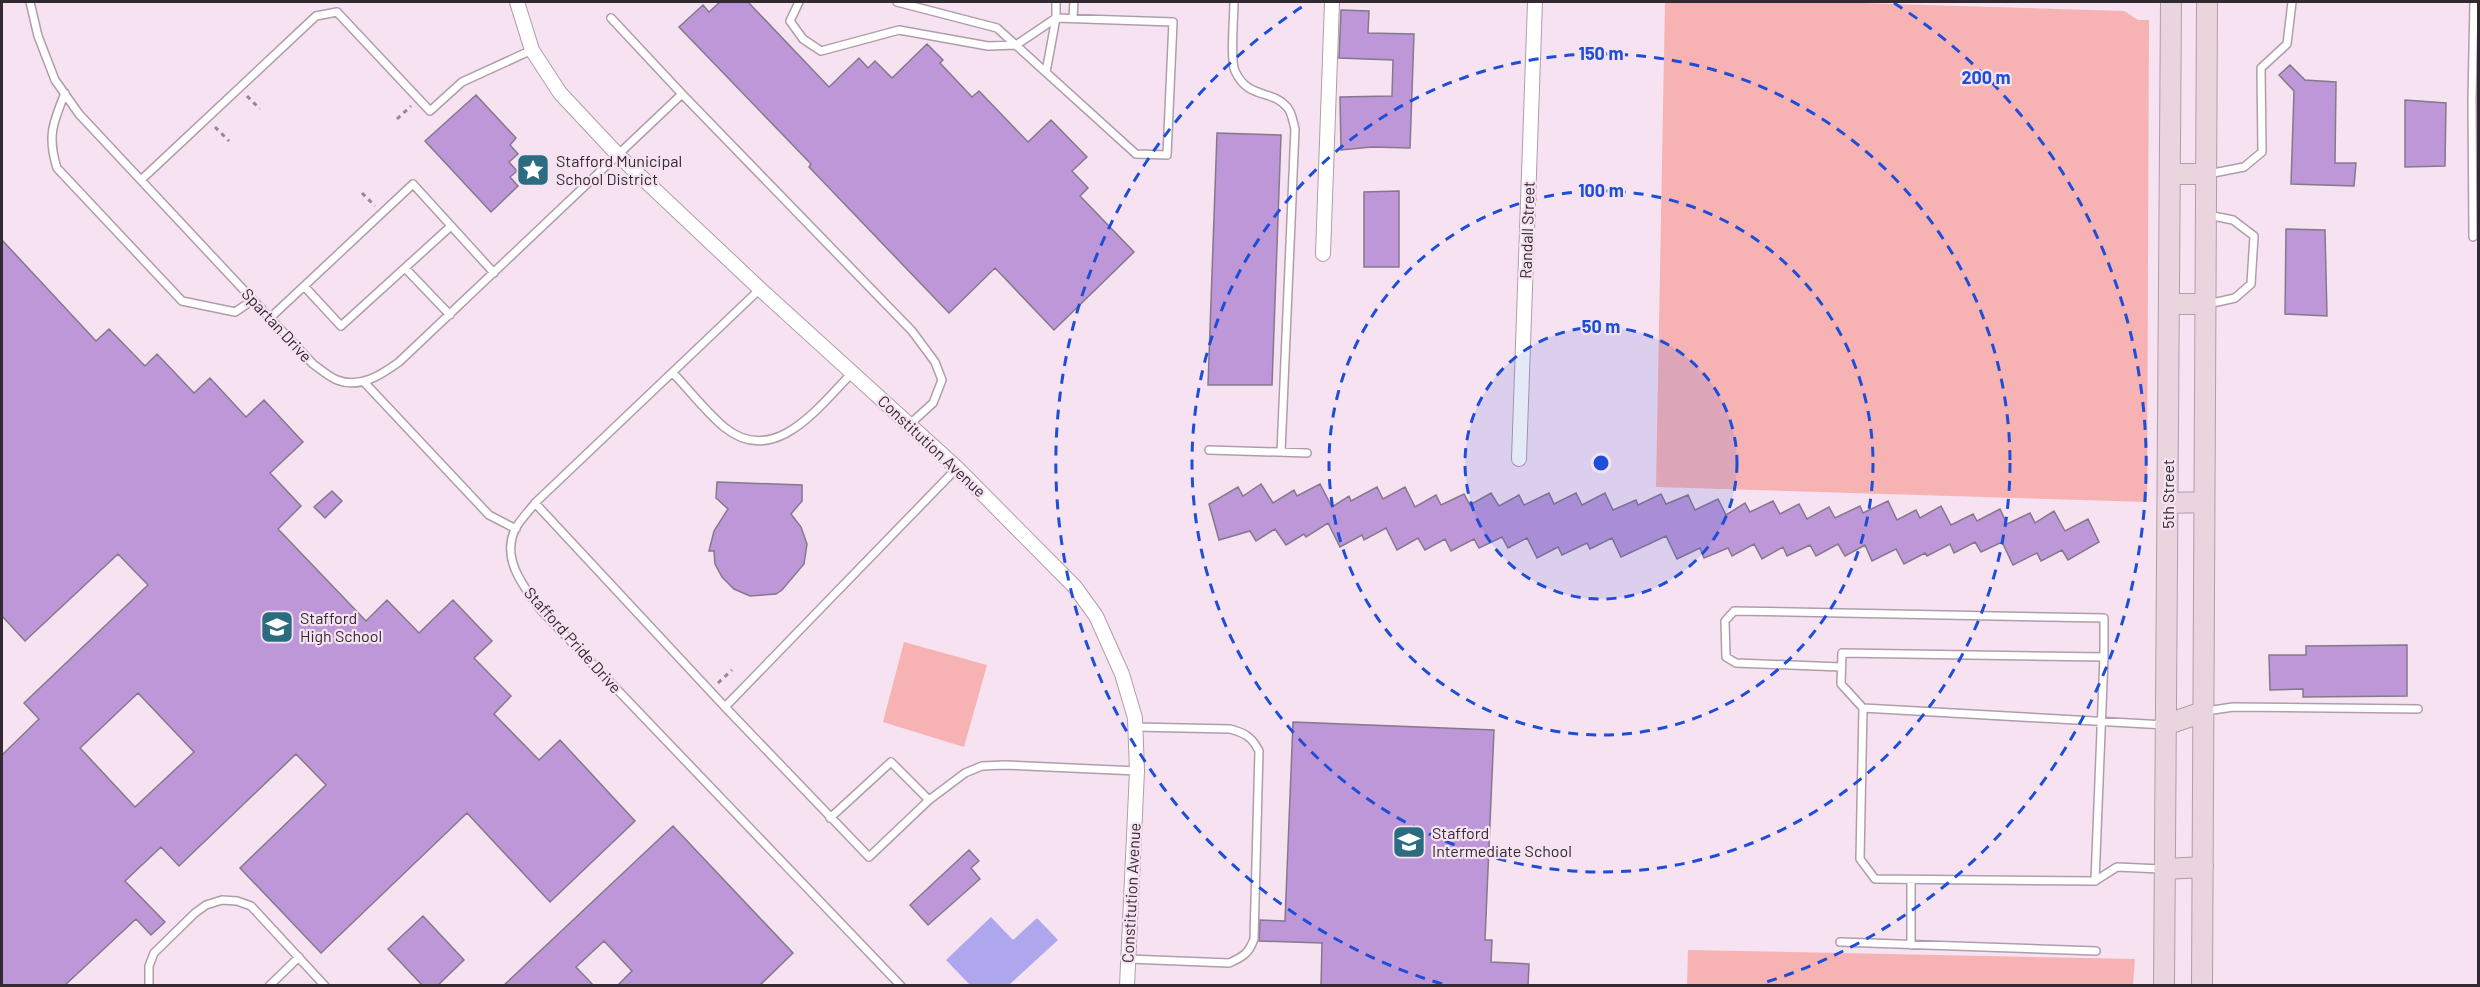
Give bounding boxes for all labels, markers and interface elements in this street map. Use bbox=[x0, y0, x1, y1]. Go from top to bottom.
text: 150 m bbox=[1579, 42, 1623, 64]
text: 200 m bbox=[1961, 66, 2011, 88]
place label: Stafford Municipal School District bbox=[556, 151, 682, 188]
place icon: Stafford Municipal School District bbox=[515, 152, 551, 188]
text: 100 m bbox=[1578, 179, 1624, 201]
street label: Randall Street bbox=[1515, 181, 1538, 279]
street label: Spartan Drive bbox=[238, 284, 316, 365]
text: 50 m bbox=[1582, 315, 1620, 337]
street label: Constitution Avenue bbox=[875, 391, 990, 500]
centre of rings bbox=[1591, 453, 1611, 473]
street label: 5th Street bbox=[2158, 459, 2177, 529]
street label: Stafford Pride Drive bbox=[521, 583, 626, 696]
place label: Stafford High School bbox=[300, 608, 382, 645]
school or university icon: Stafford High School bbox=[259, 609, 295, 645]
street label: Constitution Avenue bbox=[1117, 822, 1144, 964]
place label: Stafford Intermediate School bbox=[1432, 823, 1572, 860]
school or university icon: Stafford Intermediate School bbox=[1391, 824, 1427, 860]

